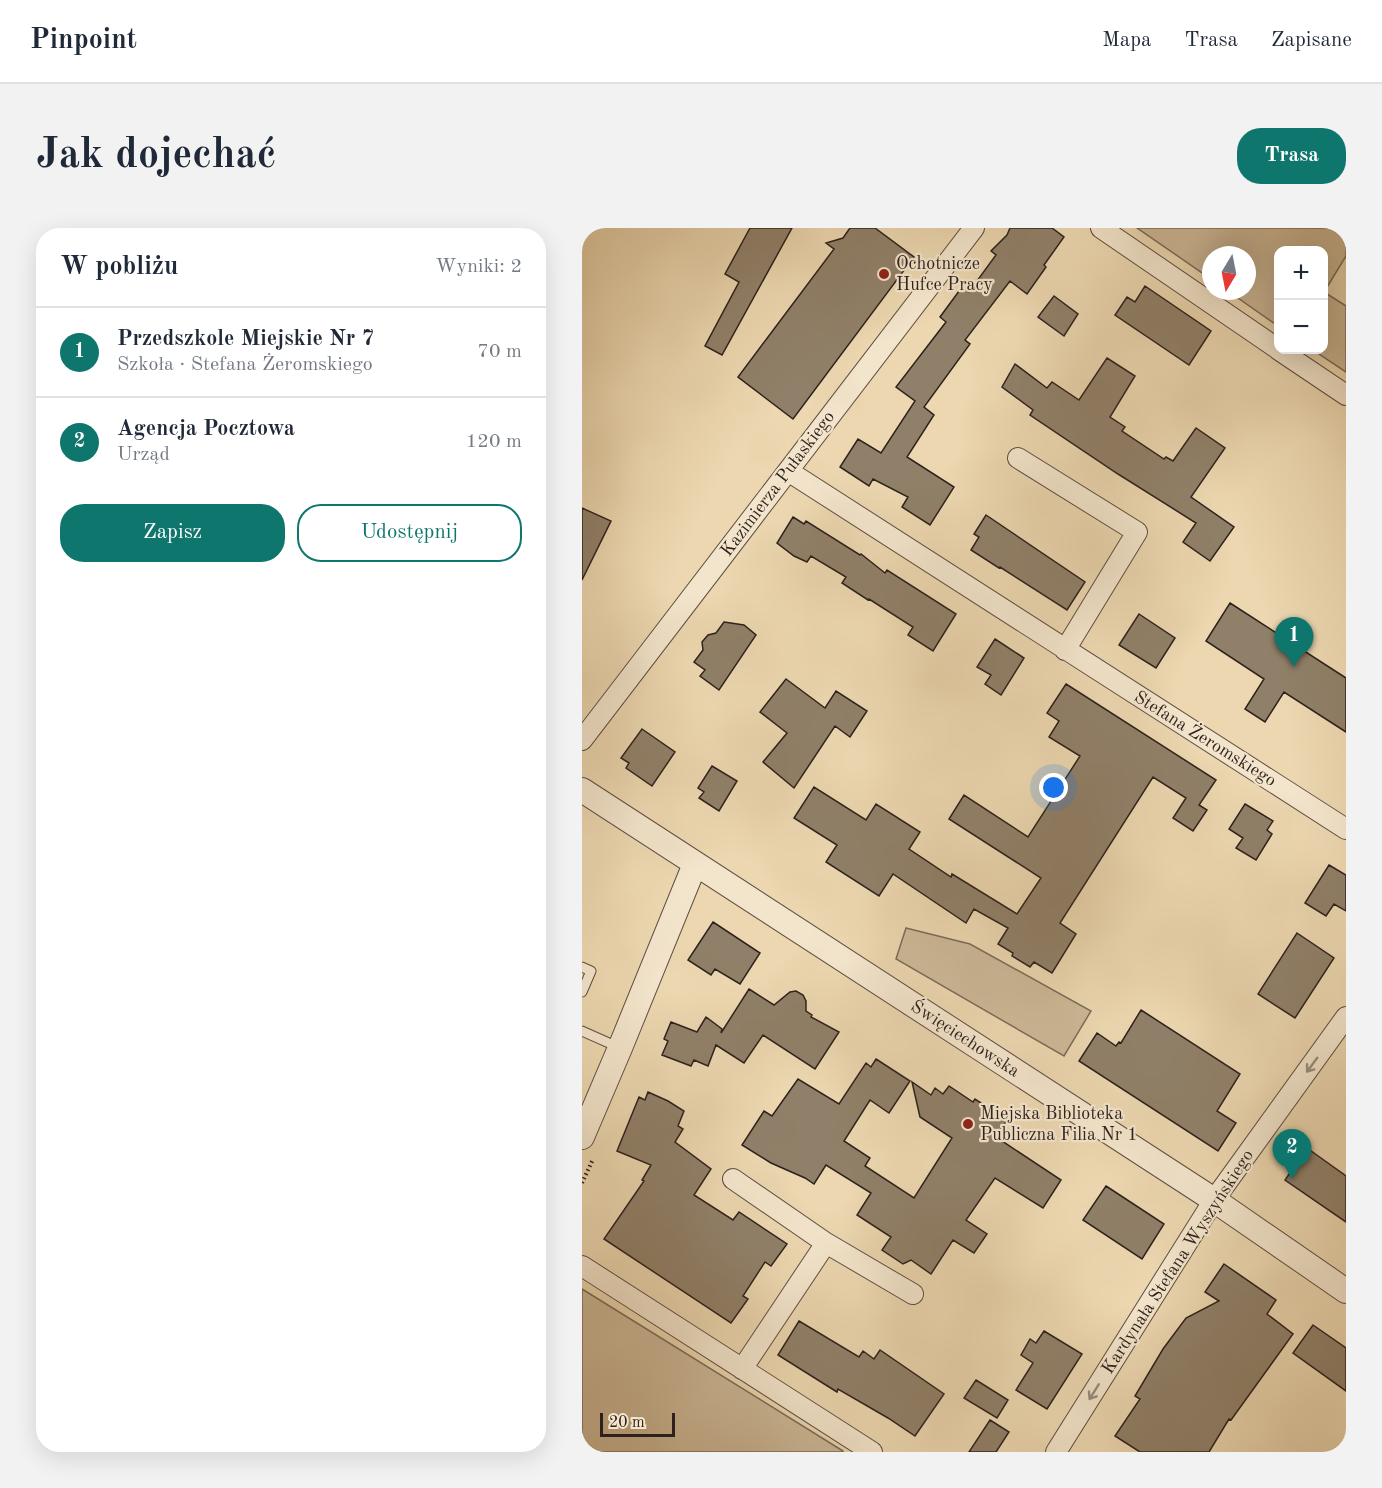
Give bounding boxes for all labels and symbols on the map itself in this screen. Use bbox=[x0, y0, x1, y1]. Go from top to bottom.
north arrow bbox=[1202, 246, 1256, 300]
place label: Ochotnicze Hufce Pracy bbox=[896, 255, 993, 294]
marker: Ochotnicze Hufce Pracy bbox=[877, 267, 891, 281]
street label: Kazimierza Pułaskiego bbox=[718, 408, 838, 560]
pin: 1 bbox=[1274, 618, 1314, 667]
street label: Stefana Żeromskiego bbox=[1131, 685, 1281, 790]
your location bbox=[1039, 773, 1068, 802]
street label: Święciechowska bbox=[907, 993, 1025, 1081]
one-way arrow bbox=[1306, 1056, 1318, 1072]
place label: Miejska Biblioteka Publiczna Filia Nr 1 bbox=[980, 1105, 1138, 1144]
marker: Miejska Biblioteka Publiczna Filia Nr 1 bbox=[961, 1117, 975, 1131]
pin: 2 bbox=[1272, 1130, 1312, 1179]
street label: Kardynała Stefana Wyszyńskiego bbox=[1099, 1147, 1257, 1377]
one-way arrow bbox=[1087, 1383, 1099, 1400]
scale bar bbox=[600, 1410, 675, 1438]

